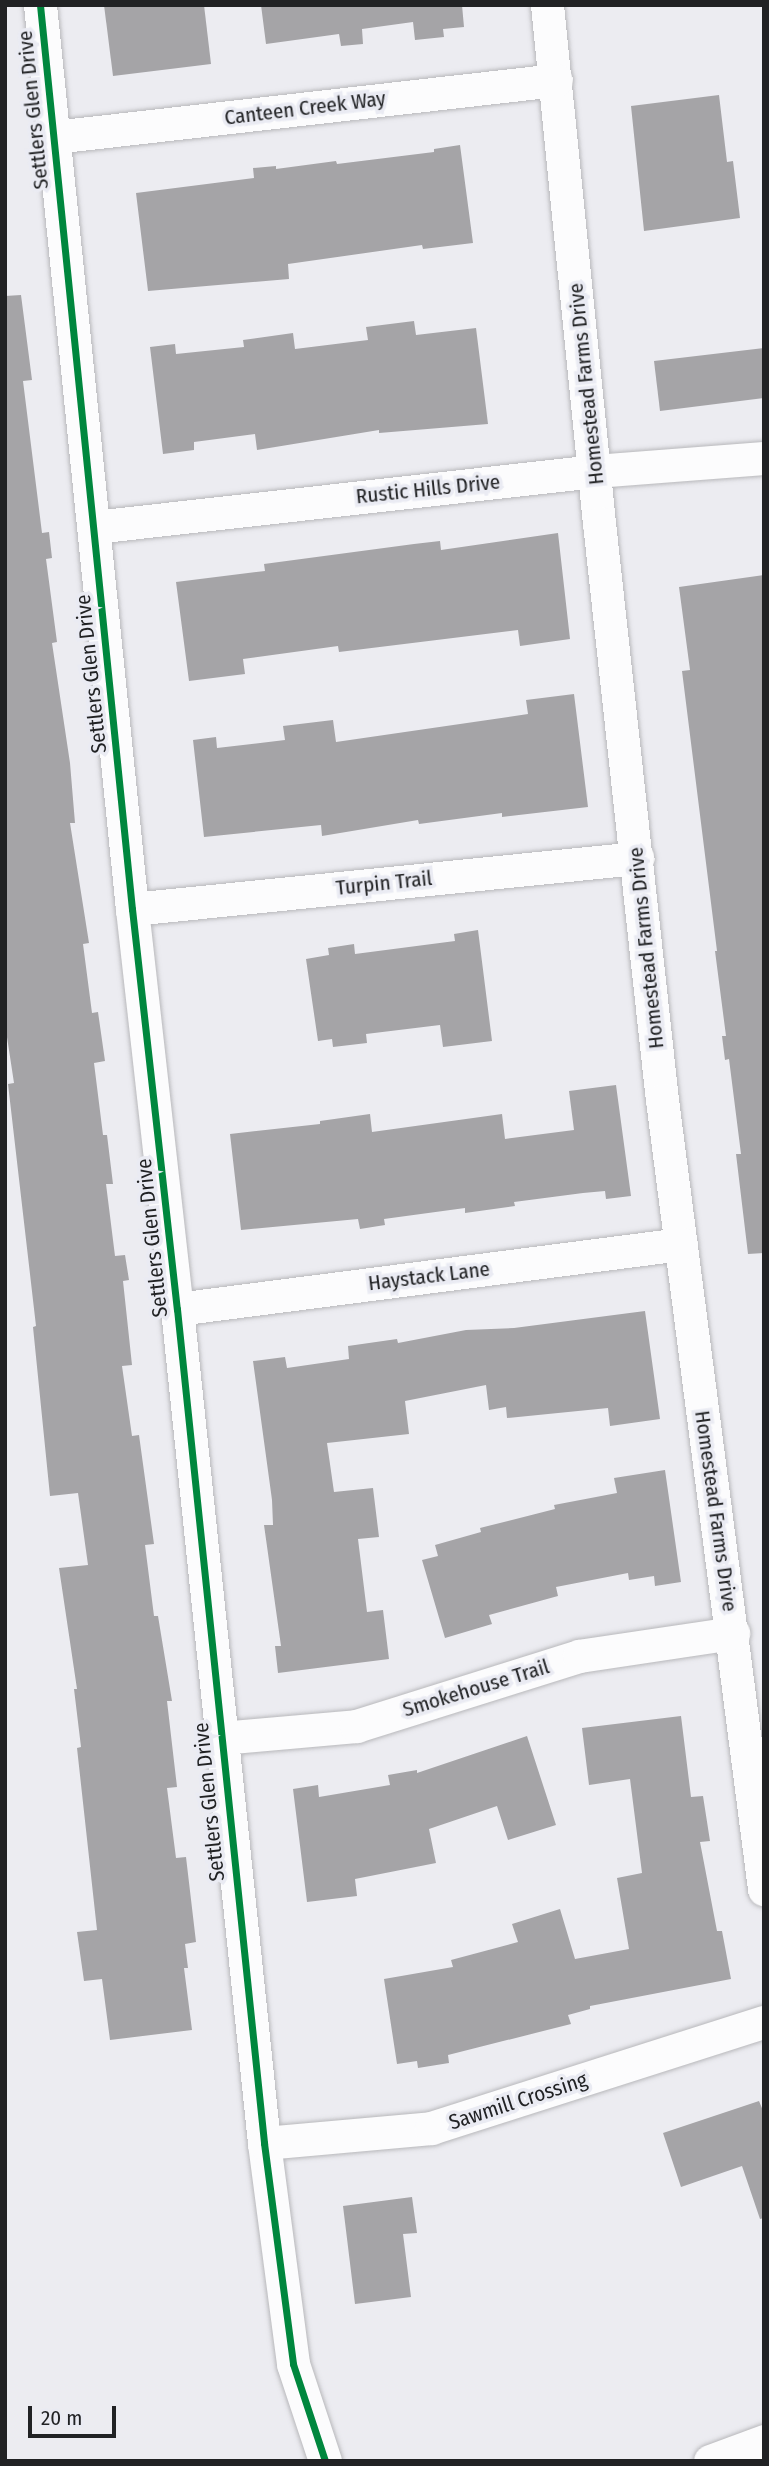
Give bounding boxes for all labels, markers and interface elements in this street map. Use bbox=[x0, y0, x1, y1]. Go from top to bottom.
street label: Settlers Glen Drive bbox=[12, 29, 54, 191]
street label: Canteen Creek Way bbox=[223, 86, 387, 130]
street label: Homestead Farms Drive bbox=[563, 282, 609, 486]
street label: Rustic Hills Drive bbox=[355, 469, 501, 509]
street label: Settlers Glen Drive bbox=[70, 593, 112, 755]
street label: Homestead Farms Drive bbox=[623, 846, 669, 1050]
street label: Turpin Trail bbox=[335, 865, 433, 901]
street label: Settlers Glen Drive bbox=[131, 1157, 173, 1319]
street label: Haystack Lane bbox=[367, 1256, 491, 1296]
street label: Homestead Farms Drive bbox=[689, 1409, 743, 1613]
street label: Smokehouse Trail bbox=[400, 1654, 552, 1722]
street label: Settlers Glen Drive bbox=[188, 1721, 230, 1883]
street label: Sawmill Crossing bbox=[446, 2067, 590, 2135]
scale bar bbox=[32, 2392, 119, 2436]
text: 20 m bbox=[41, 2405, 82, 2431]

